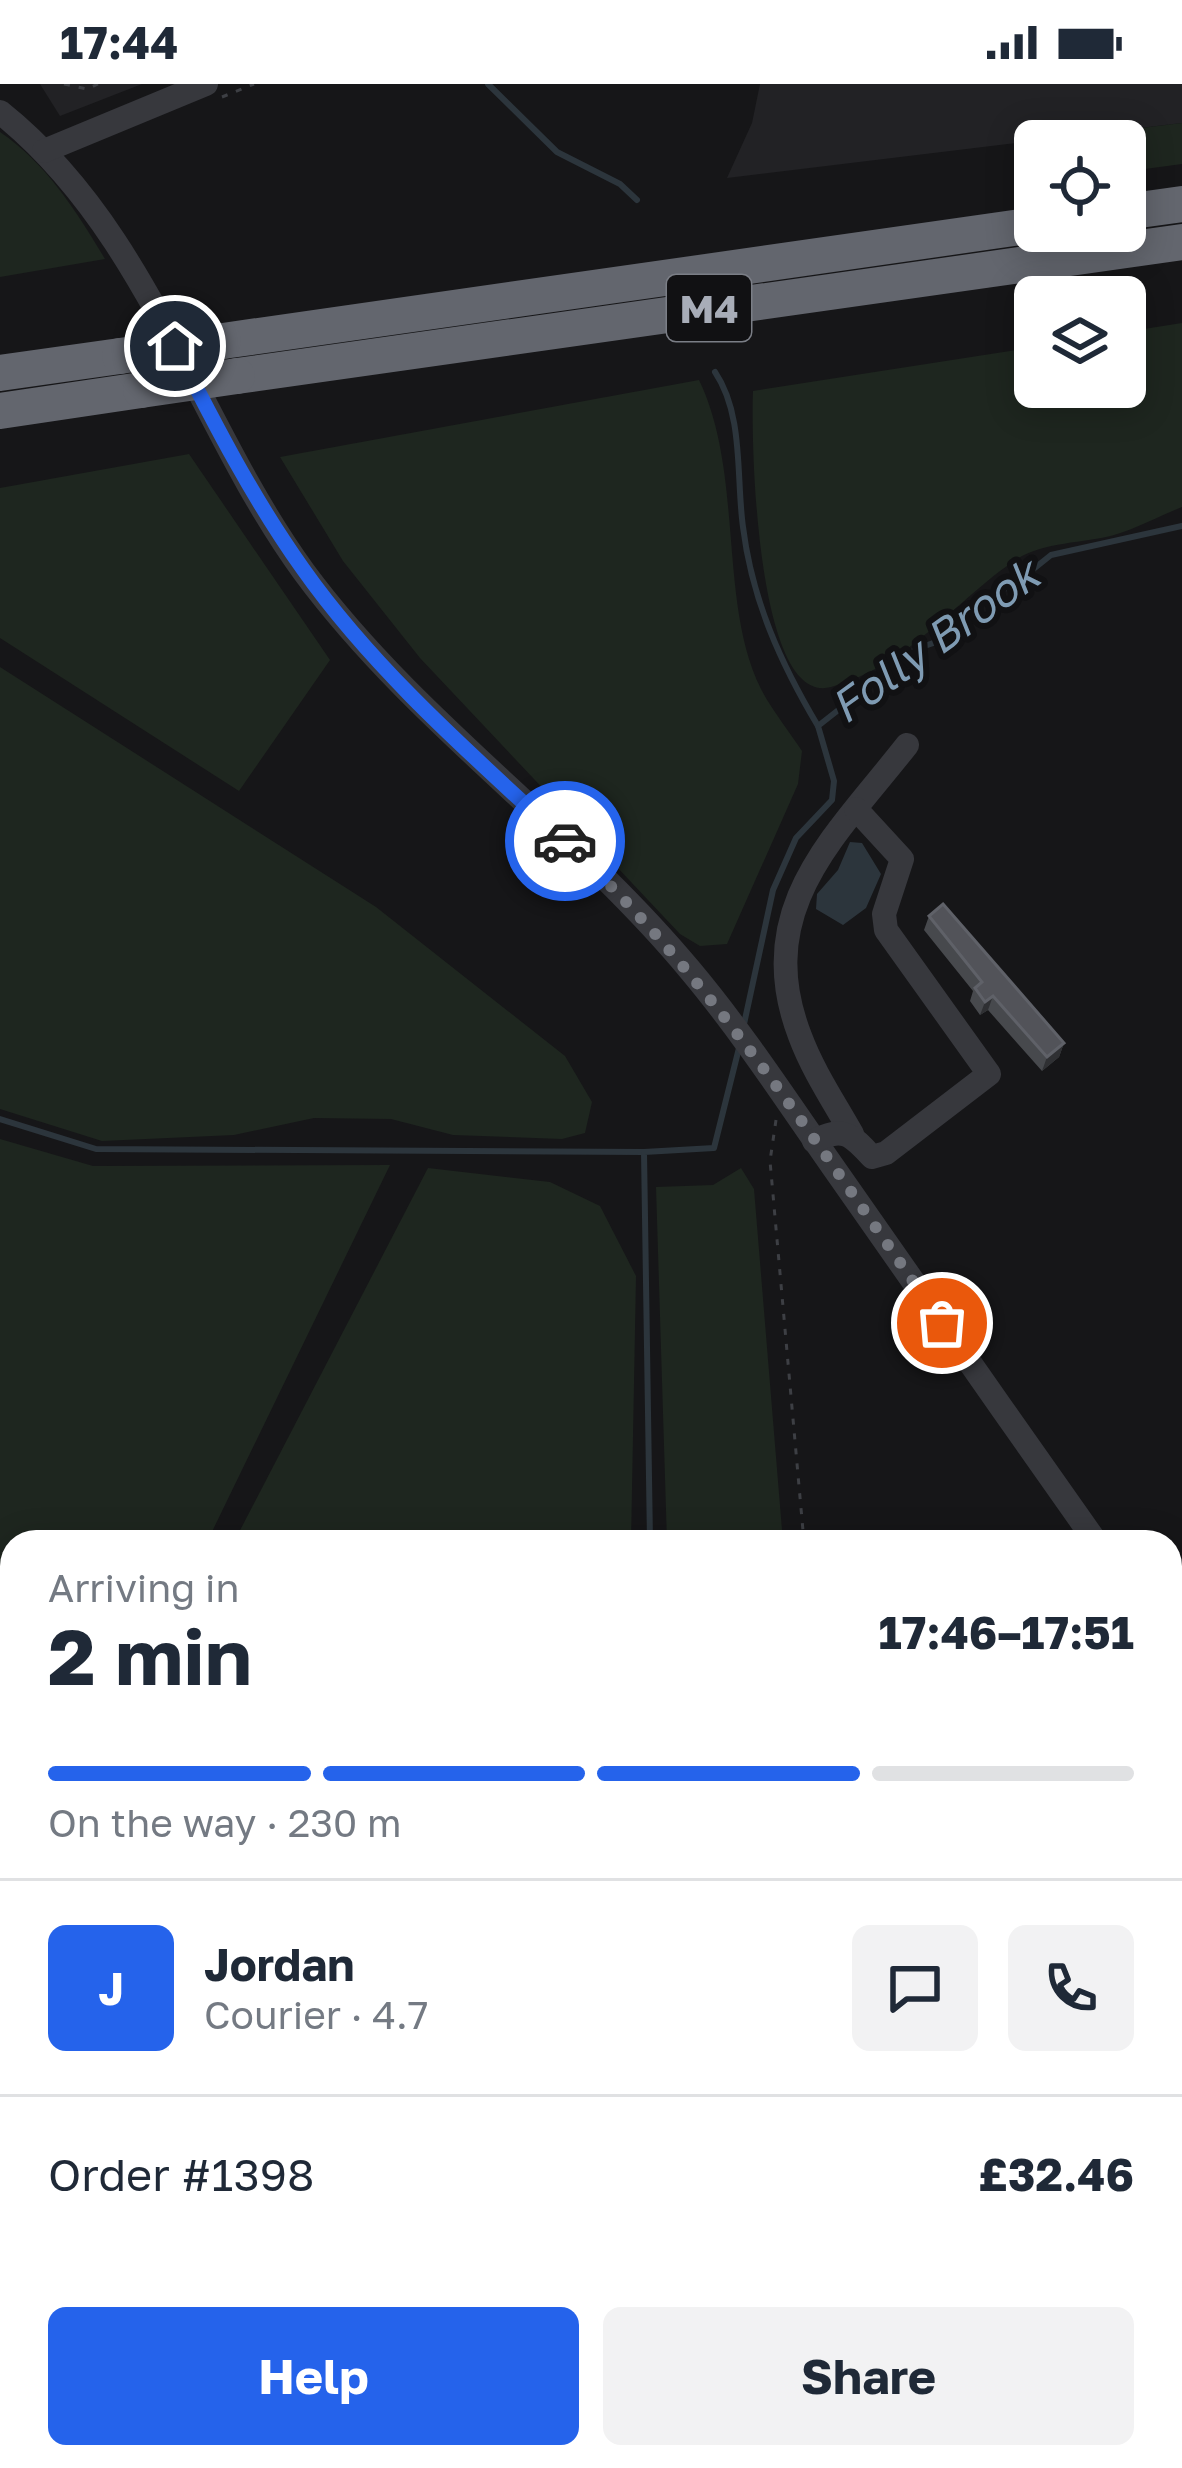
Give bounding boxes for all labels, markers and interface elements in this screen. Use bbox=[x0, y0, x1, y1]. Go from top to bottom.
text: 17:44 bbox=[60, 15, 178, 69]
map controls bbox=[1014, 120, 1146, 408]
button: locate bbox=[1014, 120, 1146, 252]
road number: M4 bbox=[667, 275, 751, 341]
button: layers bbox=[1014, 276, 1146, 408]
pin bbox=[124, 295, 226, 397]
icon: home bbox=[142, 313, 208, 379]
water label: Folly Brook bbox=[819, 544, 1052, 734]
courier bbox=[505, 781, 625, 901]
icon: car bbox=[532, 808, 598, 874]
pin bbox=[891, 1272, 993, 1374]
icon: bag bbox=[909, 1290, 975, 1356]
text: Arriving in bbox=[48, 1564, 239, 1611]
text: 17:46–17:51 bbox=[879, 1605, 1134, 1659]
text: 2 min bbox=[48, 1609, 252, 1702]
text: On the way · 230 m bbox=[48, 1799, 402, 1846]
button: chat bbox=[852, 1925, 978, 2051]
button: phone bbox=[1008, 1925, 1134, 2051]
text: Jordan bbox=[204, 1937, 355, 1991]
text: J bbox=[98, 1961, 124, 2015]
text: Courier · 4.7 bbox=[204, 1991, 428, 2038]
text: Order #1398 bbox=[48, 2147, 314, 2201]
text: £32.46 bbox=[978, 2147, 1134, 2201]
button: Help bbox=[48, 2307, 579, 2445]
button: Share bbox=[603, 2307, 1134, 2445]

